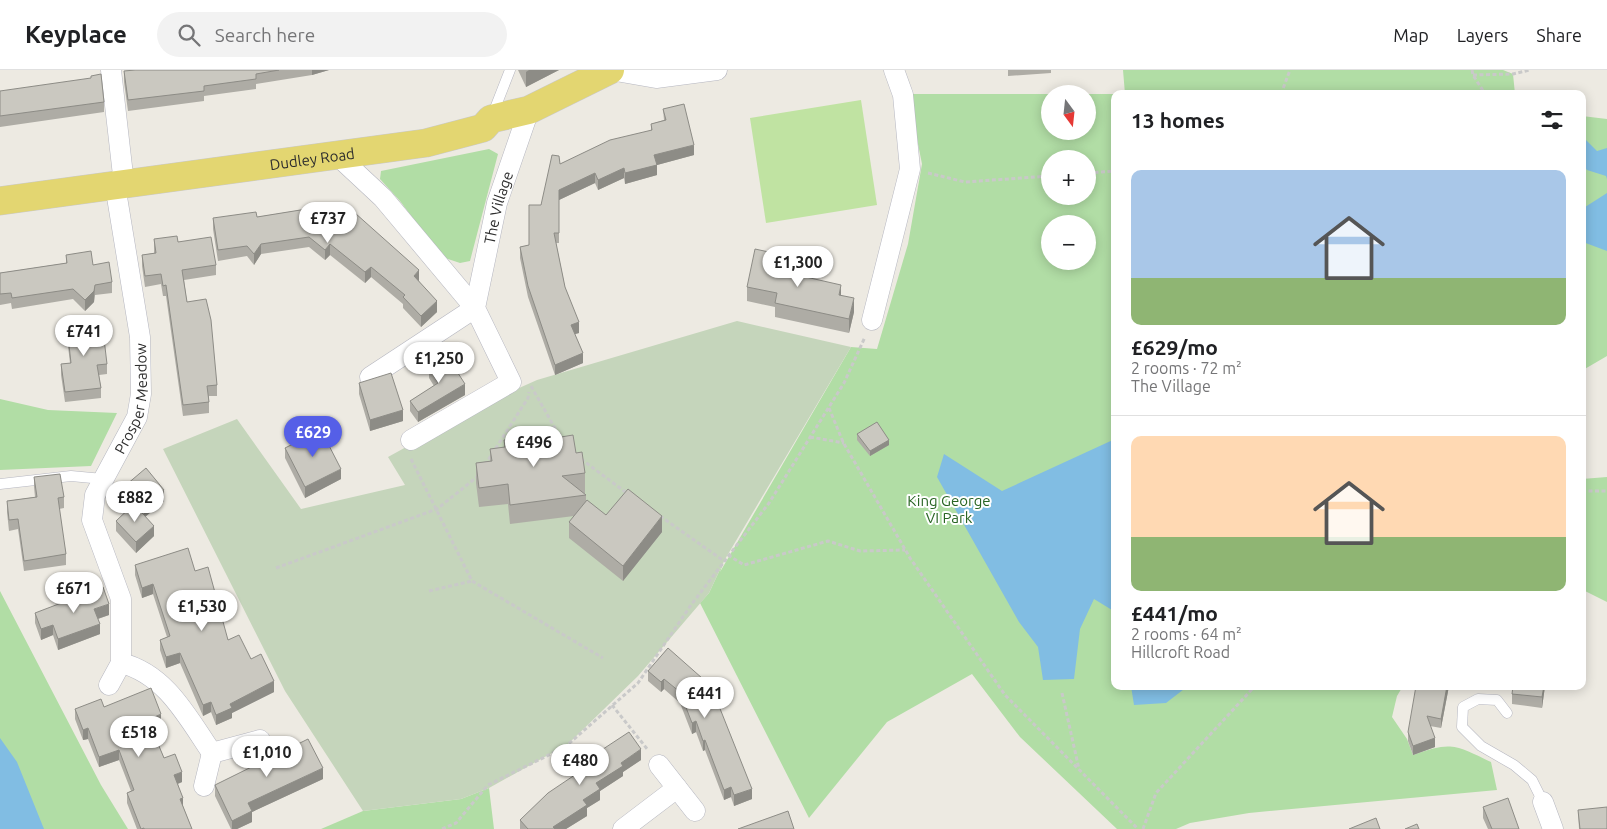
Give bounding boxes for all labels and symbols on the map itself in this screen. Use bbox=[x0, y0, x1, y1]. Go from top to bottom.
north arrow bbox=[1041, 85, 1096, 140]
street label: Dudley Road bbox=[269, 144, 356, 173]
street label: The Village bbox=[480, 169, 516, 245]
pin: £737 bbox=[298, 202, 358, 244]
pin: £1,300 bbox=[757, 246, 839, 288]
pin: £741 bbox=[54, 314, 114, 357]
pin: £1,250 bbox=[398, 342, 480, 384]
street label: Prosper Meadow bbox=[110, 343, 150, 456]
pin: £629 bbox=[283, 416, 343, 458]
pin: £496 bbox=[504, 426, 564, 468]
pin: £882 bbox=[105, 480, 165, 523]
park label: King George VI Park bbox=[907, 492, 991, 526]
pin: £671 bbox=[44, 572, 104, 614]
pin: £1,530 bbox=[161, 590, 243, 632]
pin: £441 bbox=[675, 676, 735, 719]
pin: £518 bbox=[109, 716, 169, 758]
pin: £1,010 bbox=[226, 736, 308, 778]
pin: £480 bbox=[550, 744, 610, 786]

